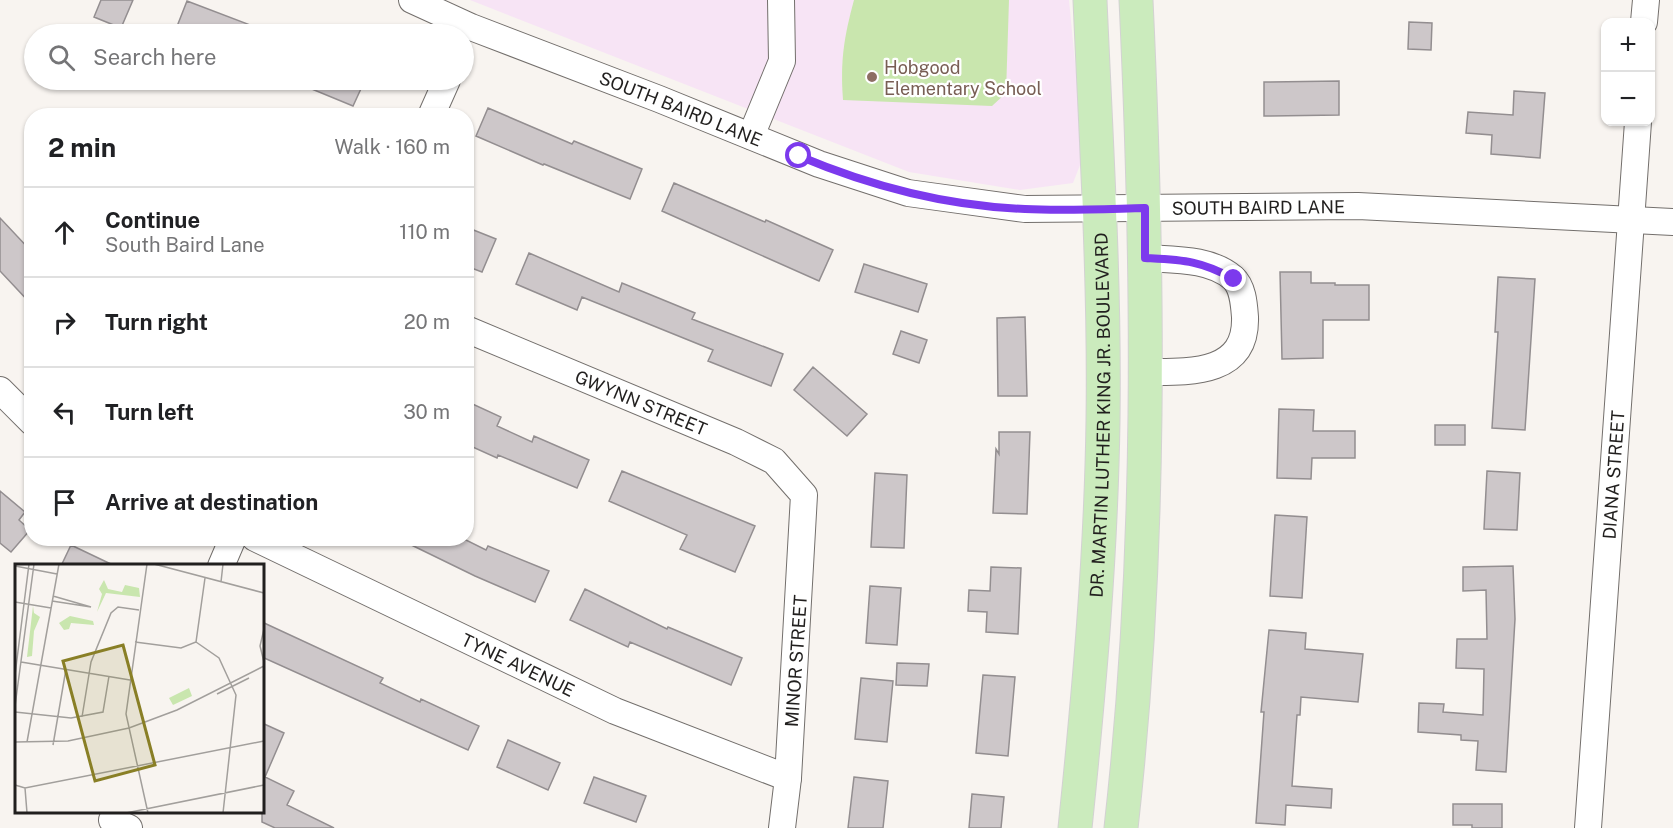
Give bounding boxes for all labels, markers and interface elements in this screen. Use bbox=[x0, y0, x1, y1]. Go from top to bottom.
map controls bbox=[1601, 18, 1655, 126]
button: + bbox=[1601, 18, 1655, 72]
search box bbox=[24, 24, 474, 90]
icon: search bbox=[45, 41, 78, 74]
text: Search here bbox=[93, 44, 217, 70]
place label: Hobgood Elementary School bbox=[884, 57, 1042, 99]
street label: SOUTH BAIRD LANE bbox=[597, 67, 765, 150]
marker: Hobgood Elementary School bbox=[865, 70, 879, 84]
button: − bbox=[1601, 72, 1655, 126]
text: 2 min bbox=[48, 132, 116, 163]
text: Walk · 160 m bbox=[335, 135, 450, 159]
route start bbox=[785, 142, 811, 168]
street label: SOUTH BAIRD LANE bbox=[1172, 196, 1345, 218]
text: Continue bbox=[105, 207, 200, 233]
icon: ahead bbox=[48, 216, 81, 249]
text: 110 m bbox=[399, 220, 450, 244]
street label: DR. MARTIN LUTHER KING JR. BOULEVARD bbox=[1085, 232, 1114, 598]
text: South Baird Lane bbox=[105, 233, 265, 257]
route end bbox=[1220, 265, 1246, 291]
icon: right bbox=[48, 306, 81, 339]
text: Turn right bbox=[105, 309, 208, 335]
text: 20 m bbox=[404, 310, 450, 334]
street label: GWYNN STREET bbox=[572, 365, 711, 439]
icon: left bbox=[48, 396, 81, 429]
text: Turn left bbox=[105, 399, 194, 425]
text: 30 m bbox=[403, 400, 450, 424]
street label: DIANA STREET bbox=[1598, 409, 1628, 540]
icon: arrive bbox=[48, 486, 81, 519]
text: Arrive at destination bbox=[105, 489, 318, 515]
inset map bbox=[15, 564, 264, 813]
street label: MINOR STREET bbox=[781, 594, 811, 728]
street label: TYNE AVENUE bbox=[458, 628, 578, 701]

